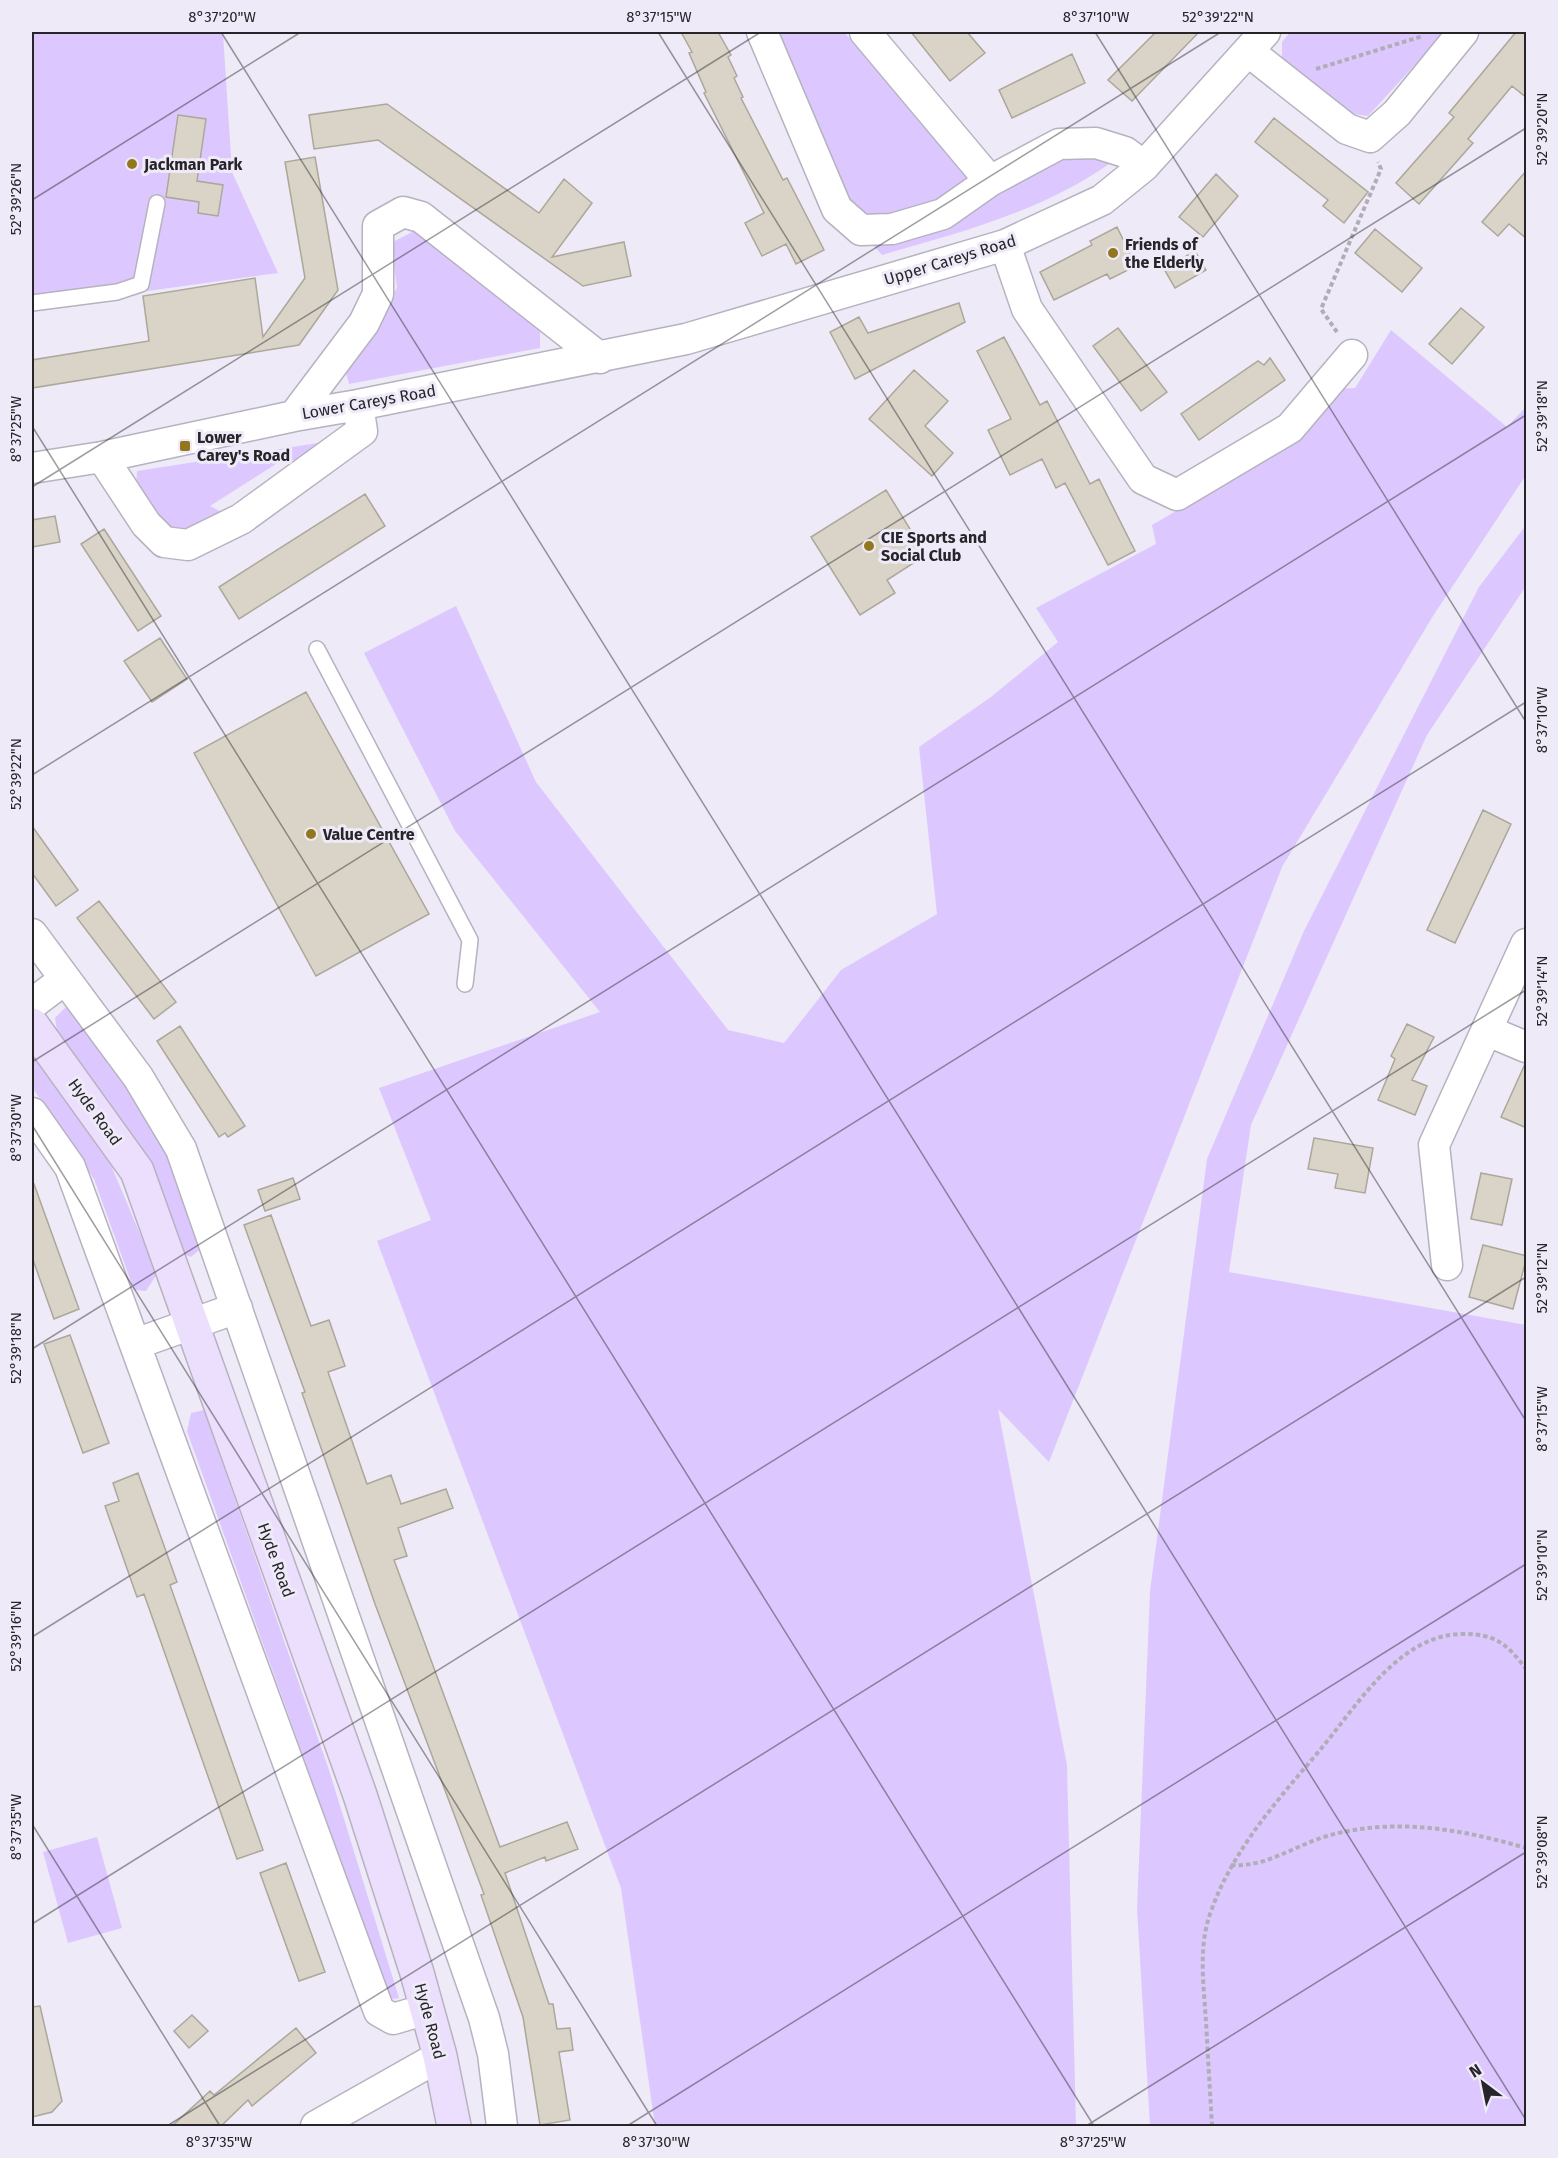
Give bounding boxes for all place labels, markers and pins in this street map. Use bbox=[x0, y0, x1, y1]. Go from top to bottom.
place label: Jackman Park bbox=[143, 155, 243, 174]
marker: Jackman Park bbox=[125, 157, 139, 171]
place label: Friends of the Elderly bbox=[1125, 235, 1204, 272]
marker: Friends of the Elderly bbox=[1106, 246, 1120, 260]
place label: Lower Carey's Road bbox=[197, 428, 290, 465]
marker: Lower Carey's Road bbox=[178, 439, 192, 453]
place label: CIE Sports and Social Club bbox=[881, 528, 987, 565]
marker: CIE Sports and Social Club bbox=[862, 539, 876, 553]
place label: Value Centre bbox=[322, 825, 415, 844]
marker: Value Centre bbox=[304, 827, 318, 841]

